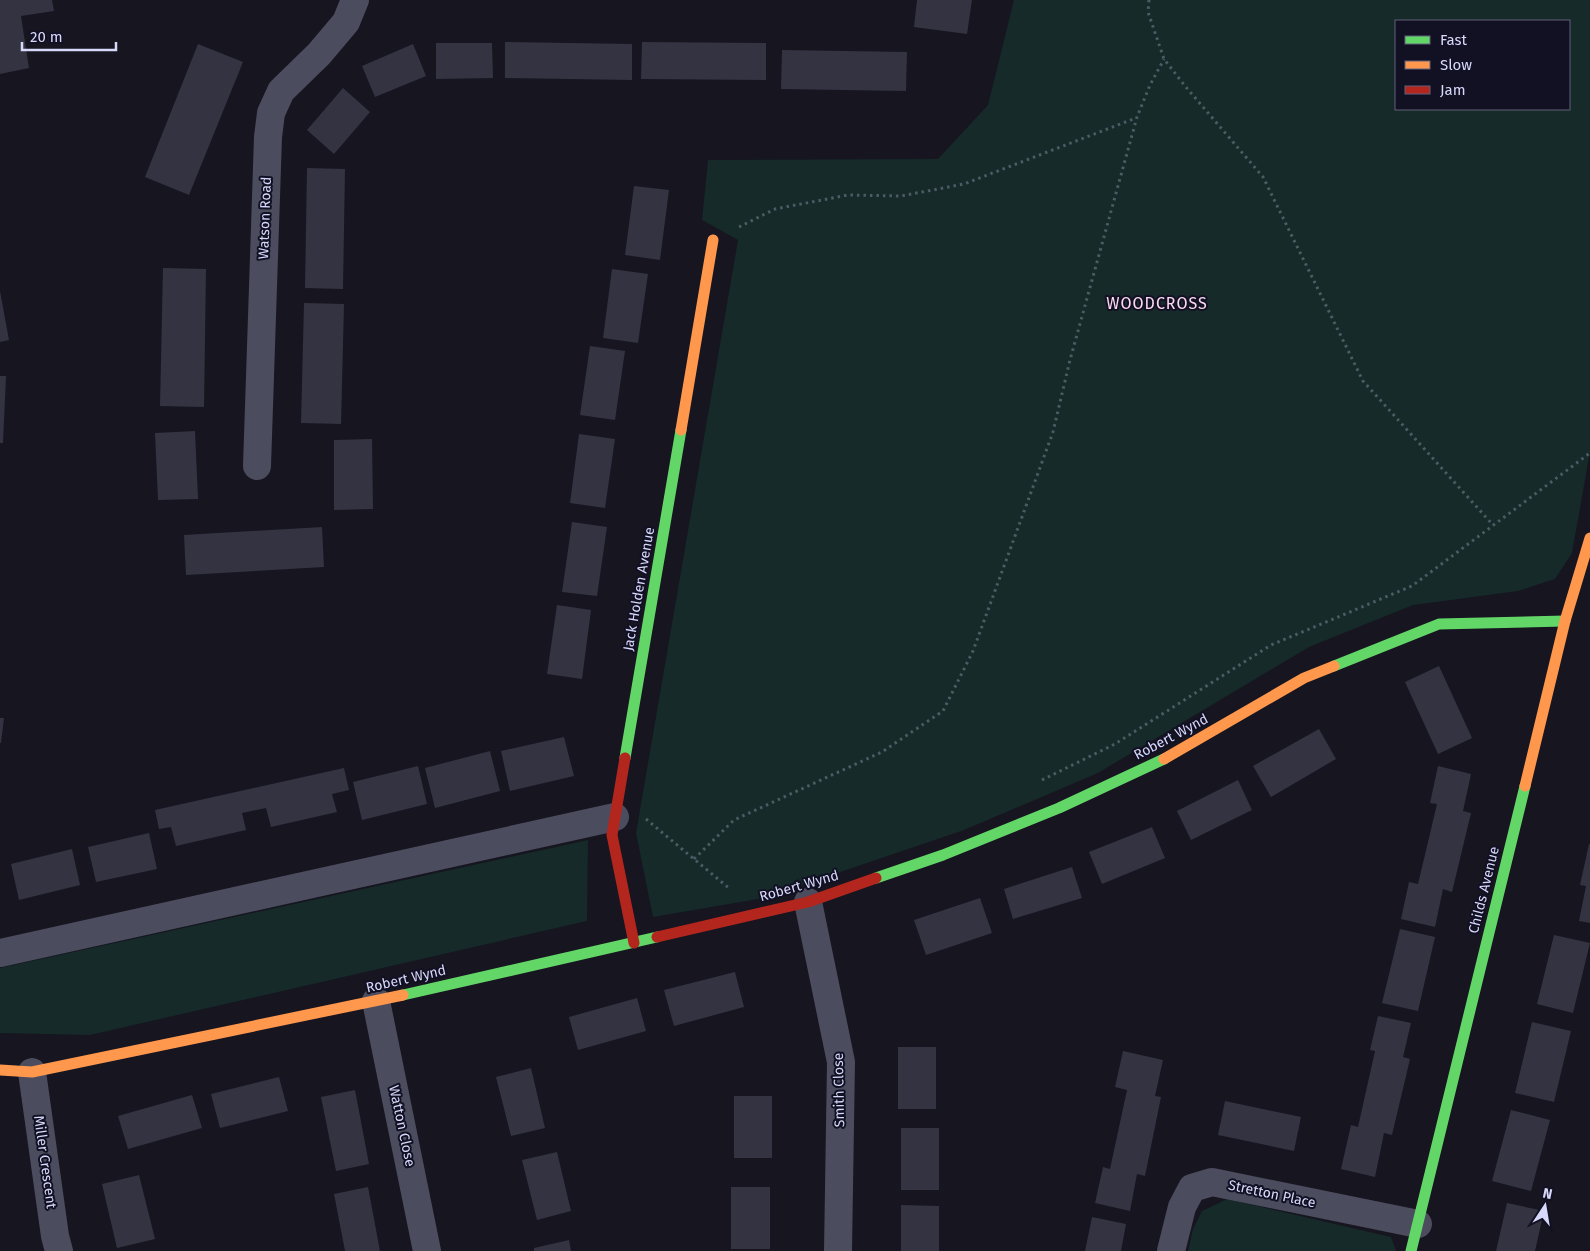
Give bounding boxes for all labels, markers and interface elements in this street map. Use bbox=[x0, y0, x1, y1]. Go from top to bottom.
scale bar bbox=[22, 20, 116, 52]
legend bbox=[1395, 20, 1570, 110]
text: 20 m bbox=[30, 28, 63, 46]
text: Fast bbox=[1440, 31, 1467, 49]
text: Slow bbox=[1440, 56, 1472, 74]
text: Jam bbox=[1440, 81, 1466, 99]
street label: Watson Road bbox=[255, 176, 275, 260]
district label: WOODCROSS bbox=[1106, 294, 1208, 313]
street label: Jack Holden Avenue bbox=[620, 526, 658, 652]
street label: Robert Wynd bbox=[1131, 710, 1211, 764]
street label: Childs Avenue bbox=[1465, 845, 1503, 935]
street label: Robert Wynd bbox=[757, 867, 841, 905]
street label: Robert Wynd bbox=[364, 962, 448, 996]
street label: Smith Close bbox=[830, 1053, 848, 1127]
street label: Watton Close bbox=[385, 1084, 419, 1168]
street label: Miller Crescent bbox=[30, 1114, 60, 1211]
street label: Stretton Place bbox=[1227, 1176, 1317, 1212]
north arrow bbox=[1520, 1181, 1570, 1231]
text: N bbox=[1541, 1184, 1554, 1203]

